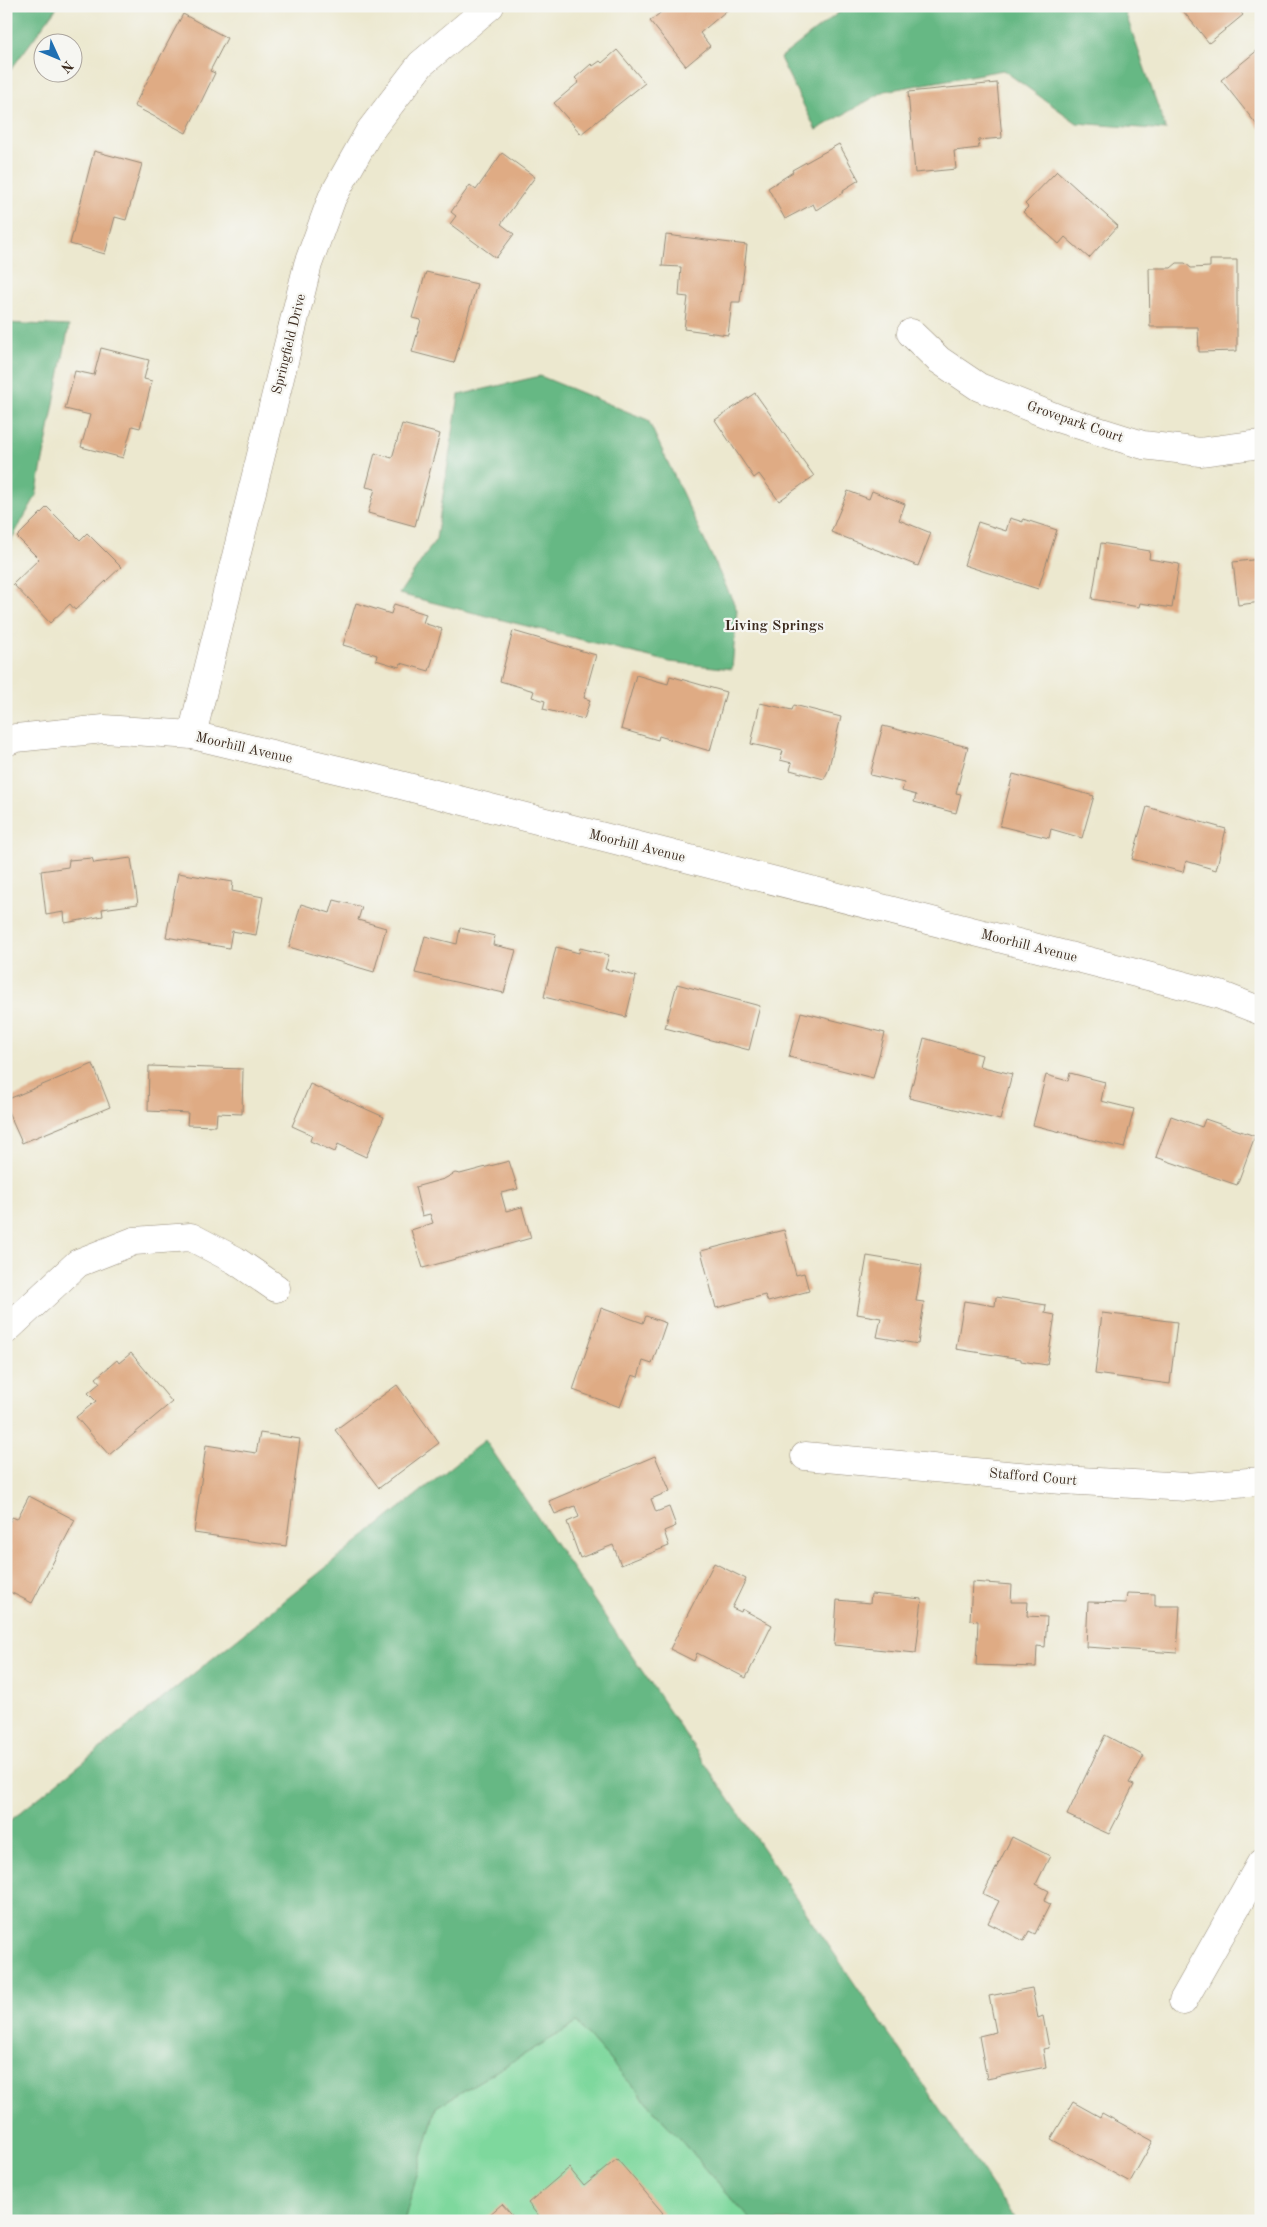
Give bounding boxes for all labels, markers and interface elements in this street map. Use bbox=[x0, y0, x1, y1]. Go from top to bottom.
north arrow bbox=[32, 32, 82, 82]
text: N bbox=[58, 58, 75, 75]
street label: Springfield Drive bbox=[270, 292, 308, 396]
street label: Grovepark Court bbox=[1025, 399, 1125, 445]
district label: Living Springs bbox=[724, 619, 824, 634]
street label: Moorhill Avenue bbox=[194, 730, 294, 766]
street label: Moorhill Avenue bbox=[587, 827, 687, 865]
street label: Moorhill Avenue bbox=[979, 927, 1079, 965]
street label: Stafford Court bbox=[989, 1466, 1078, 1488]

